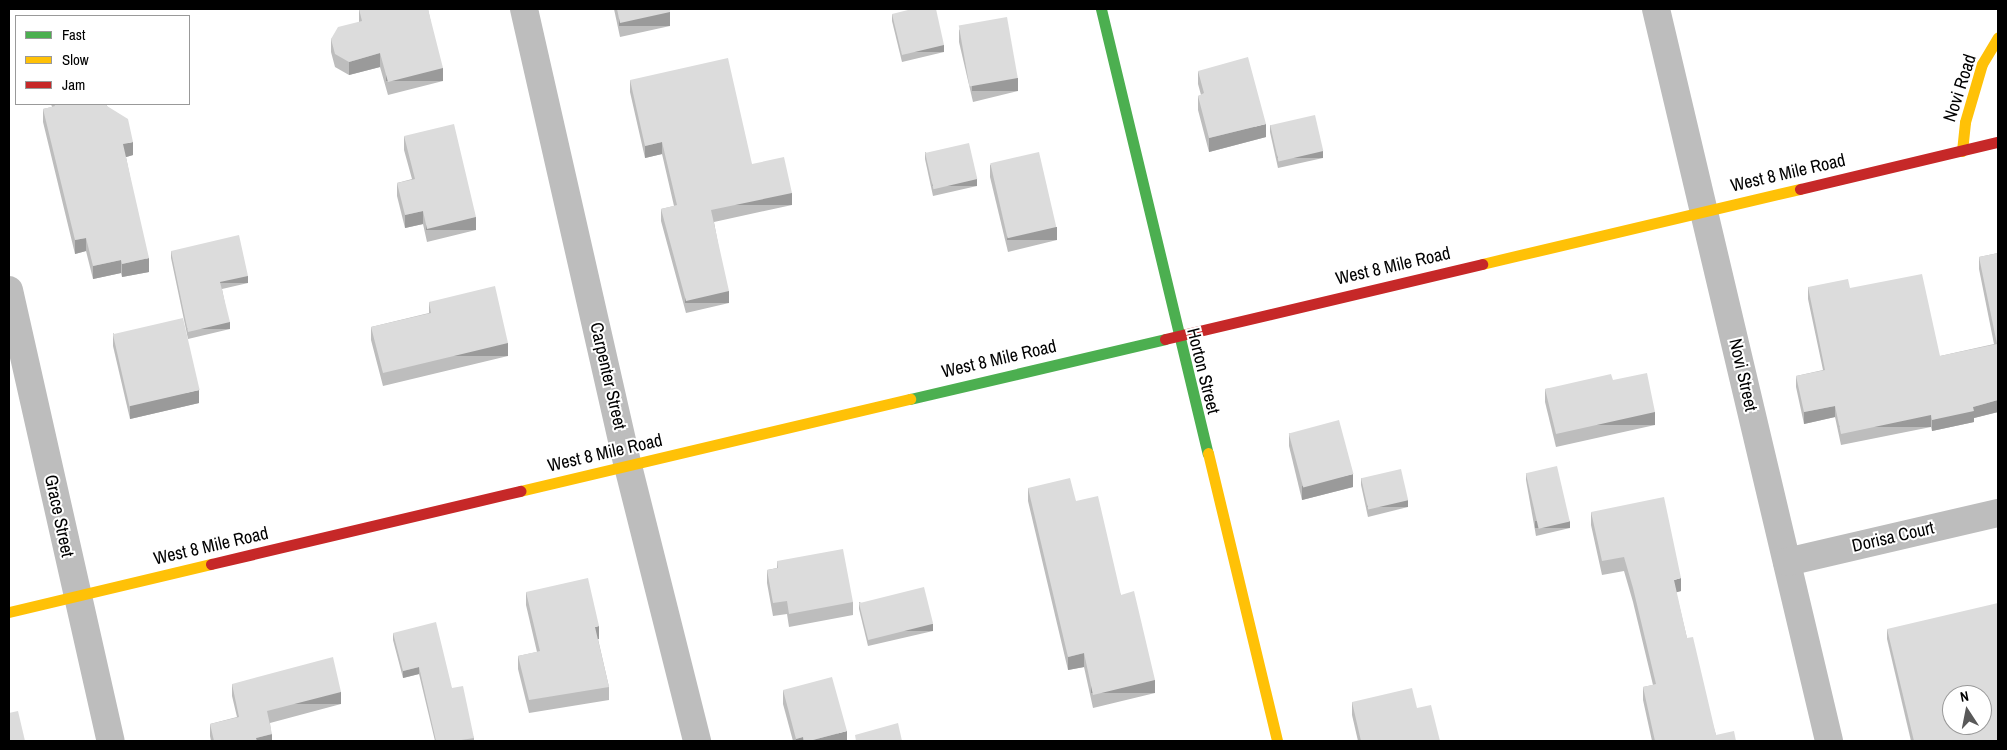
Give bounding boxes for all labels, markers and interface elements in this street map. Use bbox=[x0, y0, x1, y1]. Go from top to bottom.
legend bbox=[15, 15, 190, 105]
text: Fast bbox=[62, 24, 85, 45]
text: Slow bbox=[62, 49, 89, 70]
street label: Novi Road bbox=[1939, 52, 1981, 124]
text: Jam bbox=[62, 74, 85, 95]
street label: West 8 Mile Road bbox=[1729, 149, 1847, 197]
street label: West 8 Mile Road bbox=[1334, 242, 1452, 290]
street label: Carpenter Street bbox=[585, 320, 631, 432]
street label: Horton Street bbox=[1182, 326, 1224, 416]
street label: West 8 Mile Road bbox=[940, 335, 1058, 383]
street label: Novi Street bbox=[1724, 337, 1762, 413]
street label: West 8 Mile Road bbox=[546, 429, 664, 477]
street label: Grace Street bbox=[40, 473, 78, 559]
street label: Dorisa Court bbox=[1850, 517, 1936, 557]
street label: West 8 Mile Road bbox=[152, 522, 270, 570]
north arrow bbox=[1942, 685, 1992, 735]
text: N bbox=[1959, 687, 1970, 706]

